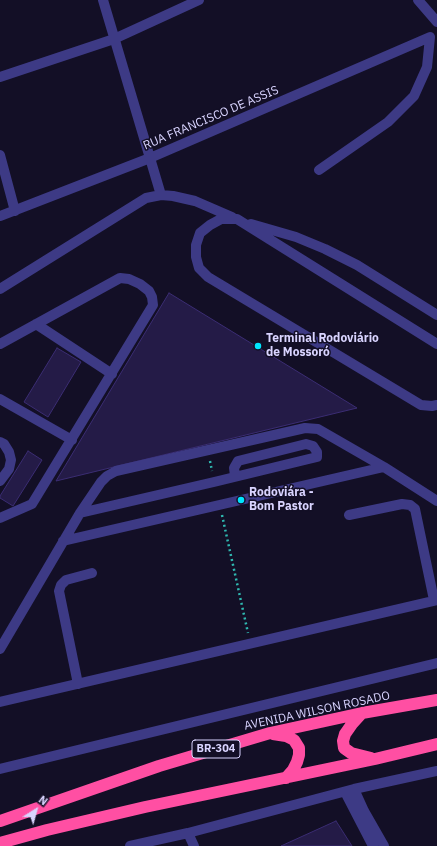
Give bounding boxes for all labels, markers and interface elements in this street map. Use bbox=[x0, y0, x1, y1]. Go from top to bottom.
street label: RUA FRANCISCO DE ASSIS bbox=[141, 83, 281, 153]
place label: Terminal Rodoviário de Mossoró bbox=[266, 332, 379, 360]
marker: Terminal Rodoviário de Mossoró bbox=[253, 341, 263, 351]
place label: Rodoviára - Bom Pastor bbox=[249, 486, 314, 514]
marker: Rodoviára - Bom Pastor bbox=[236, 495, 246, 505]
street label: AVENIDA WILSON ROSADO bbox=[243, 688, 391, 734]
road number: BR-304 bbox=[192, 740, 240, 758]
north arrow bbox=[16, 790, 56, 830]
text: N bbox=[36, 792, 51, 808]

